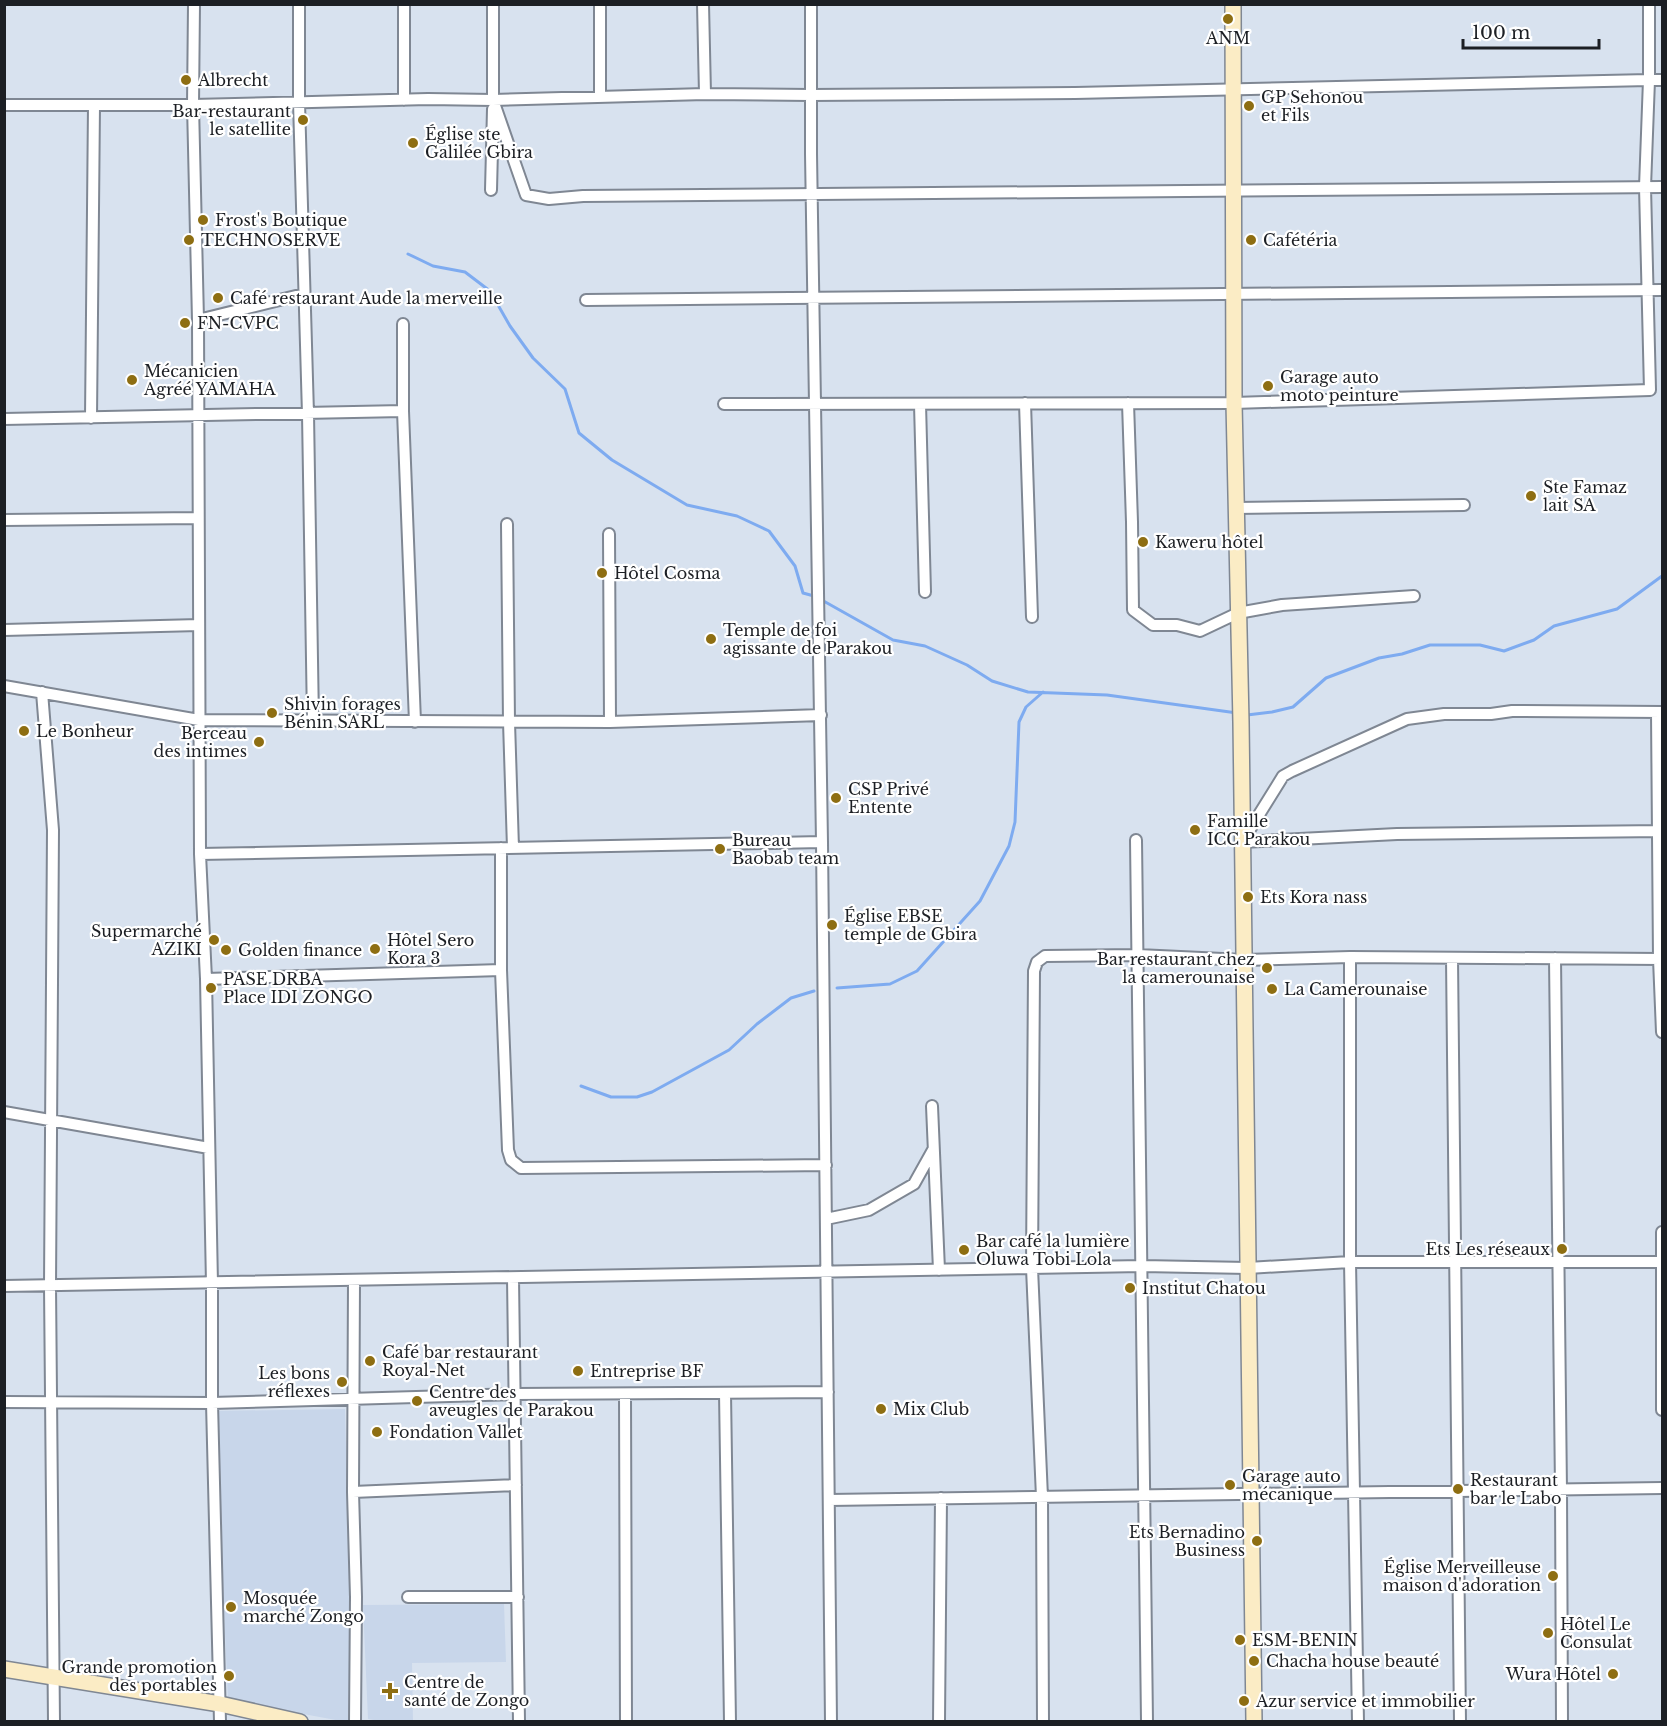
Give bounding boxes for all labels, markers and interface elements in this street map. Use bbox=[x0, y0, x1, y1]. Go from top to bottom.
marker: ANM bbox=[1221, 12, 1235, 26]
scale bar bbox=[1463, 12, 1600, 50]
text: 100 m bbox=[1472, 22, 1530, 44]
place label: ANM bbox=[1205, 28, 1250, 48]
place label: Albrecht bbox=[197, 70, 268, 90]
marker: Albrecht bbox=[179, 73, 193, 87]
place label: GP Sehonou et Fils bbox=[1261, 87, 1363, 125]
marker: GP Sehonou et Fils bbox=[1242, 99, 1256, 113]
place label: Bar-restaurant le satellite bbox=[172, 101, 291, 139]
marker: Bar-restaurant le satellite bbox=[296, 113, 310, 127]
place label: Église ste Galilée Gbira bbox=[425, 124, 533, 162]
marker: Église ste Galilée Gbira bbox=[406, 136, 420, 150]
place label: Frost's Boutique bbox=[215, 210, 347, 230]
marker: Frost's Boutique bbox=[196, 213, 210, 227]
place label: TECHNOSERVE bbox=[201, 230, 340, 250]
place label: Cafétéria bbox=[1263, 230, 1338, 250]
marker: TECHNOSERVE bbox=[182, 233, 196, 247]
marker: Cafétéria bbox=[1244, 233, 1258, 247]
place label: Café restaurant Aude la merveille bbox=[230, 288, 502, 308]
marker: Café restaurant Aude la merveille bbox=[211, 291, 225, 305]
place label: FN-CVPC bbox=[197, 313, 279, 333]
marker: FN-CVPC bbox=[178, 316, 192, 330]
place label: Mécanicien Agréé YAMAHA bbox=[143, 361, 276, 399]
place label: Garage auto moto peinture bbox=[1280, 367, 1399, 405]
marker: Mécanicien Agréé YAMAHA bbox=[125, 373, 139, 387]
marker: Garage auto moto peinture bbox=[1261, 379, 1275, 393]
place label: Ste Famaz lait SA bbox=[1543, 477, 1627, 515]
marker: Ste Famaz lait SA bbox=[1524, 489, 1538, 503]
place label: Kaweru hôtel bbox=[1155, 532, 1263, 552]
marker: Kaweru hôtel bbox=[1136, 535, 1150, 549]
place label: Hôtel Cosma bbox=[614, 563, 721, 583]
marker: Hôtel Cosma bbox=[595, 566, 609, 580]
place label: Temple de foi agissante de Parakou bbox=[723, 620, 893, 658]
marker: Temple de foi agissante de Parakou bbox=[704, 632, 718, 646]
place label: Shivin forages Bénin SARL bbox=[284, 694, 401, 732]
marker: Shivin forages Bénin SARL bbox=[265, 706, 279, 720]
place label: Le Bonheur bbox=[36, 721, 134, 741]
place label: Berceau des intimes bbox=[154, 723, 247, 761]
marker: Le Bonheur bbox=[17, 724, 31, 738]
marker: Berceau des intimes bbox=[252, 735, 266, 749]
place label: CSP Privé Entente bbox=[848, 779, 929, 817]
marker: CSP Privé Entente bbox=[829, 791, 843, 805]
place label: Famille ICC Parakou bbox=[1207, 811, 1311, 849]
marker: Famille ICC Parakou bbox=[1188, 823, 1202, 837]
place label: Bureau Baobab team bbox=[732, 830, 839, 868]
marker: Bureau Baobab team bbox=[713, 842, 727, 856]
place label: Ets Kora nass bbox=[1260, 887, 1367, 907]
marker: Ets Kora nass bbox=[1241, 890, 1255, 904]
place label: Église EBSE temple de Gbira bbox=[844, 906, 977, 944]
marker: Église EBSE temple de Gbira bbox=[825, 918, 839, 932]
place label: Supermarché AZIKI bbox=[91, 921, 202, 959]
place label: Hôtel Sero Kora 3 bbox=[387, 930, 474, 968]
marker: Supermarché AZIKI bbox=[207, 933, 221, 947]
place label: Golden finance bbox=[238, 940, 362, 960]
marker: Hôtel Sero Kora 3 bbox=[368, 942, 382, 956]
marker: Golden finance bbox=[219, 943, 233, 957]
place label: Bar restaurant chez la camerounaise bbox=[1097, 949, 1255, 987]
marker: Bar restaurant chez la camerounaise bbox=[1260, 961, 1274, 975]
place label: PASE DRBA Place IDI ZONGO bbox=[223, 969, 373, 1007]
place label: La Camerounaise bbox=[1284, 979, 1427, 999]
marker: PASE DRBA Place IDI ZONGO bbox=[204, 981, 218, 995]
marker: La Camerounaise bbox=[1265, 982, 1279, 996]
place label: Bar café la lumière Oluwa Tobi Lola bbox=[976, 1231, 1129, 1269]
place label: Ets Les réseaux bbox=[1425, 1239, 1550, 1259]
marker: Ets Les réseaux bbox=[1555, 1242, 1569, 1256]
marker: Bar café la lumière Oluwa Tobi Lola bbox=[957, 1243, 971, 1257]
place label: Institut Chatou bbox=[1142, 1278, 1266, 1298]
marker: Institut Chatou bbox=[1123, 1281, 1137, 1295]
place label: Café bar restaurant Royal-Net bbox=[382, 1342, 538, 1380]
marker: Café bar restaurant Royal-Net bbox=[363, 1354, 377, 1368]
place label: Entreprise BF bbox=[590, 1361, 703, 1381]
place label: Les bons réflexes bbox=[258, 1363, 330, 1401]
marker: Entreprise BF bbox=[571, 1364, 585, 1378]
marker: Les bons réflexes bbox=[335, 1375, 349, 1389]
place label: Centre des aveugles de Parakou bbox=[429, 1382, 594, 1420]
marker: Centre des aveugles de Parakou bbox=[410, 1394, 424, 1408]
place label: Mix Club bbox=[893, 1399, 969, 1419]
marker: Mix Club bbox=[874, 1402, 888, 1416]
place label: Fondation Vallet bbox=[389, 1422, 523, 1442]
marker: Fondation Vallet bbox=[370, 1425, 384, 1439]
place label: Garage auto mécanique bbox=[1242, 1466, 1341, 1504]
place label: Restaurant bar le Labo bbox=[1469, 1470, 1562, 1508]
marker: Garage auto mécanique bbox=[1223, 1478, 1237, 1492]
marker: Restaurant bar le Labo bbox=[1451, 1482, 1465, 1496]
place label: Ets Bernadino Business bbox=[1129, 1522, 1245, 1560]
marker: Ets Bernadino Business bbox=[1250, 1534, 1264, 1548]
place label: Église Merveilleuse maison d'adoration bbox=[1383, 1557, 1541, 1595]
marker: Église Merveilleuse maison d'adoration bbox=[1546, 1569, 1560, 1583]
place label: Mosquée marché Zongo bbox=[243, 1588, 364, 1626]
marker: Mosquée marché Zongo bbox=[224, 1600, 238, 1614]
place label: Hôtel Le Consulat bbox=[1560, 1614, 1632, 1652]
marker: Hôtel Le Consulat bbox=[1541, 1626, 1555, 1640]
place label: ESM-BENIN bbox=[1252, 1630, 1358, 1650]
marker: ESM-BENIN bbox=[1233, 1633, 1247, 1647]
place label: Chacha house beauté bbox=[1266, 1651, 1439, 1671]
marker: Chacha house beauté bbox=[1247, 1654, 1261, 1668]
place label: Grande promotion des portables bbox=[62, 1657, 217, 1695]
place label: Wura Hôtel bbox=[1505, 1664, 1601, 1684]
marker: Wura Hôtel bbox=[1606, 1667, 1620, 1681]
marker: Grande promotion des portables bbox=[222, 1669, 236, 1683]
place label: Centre de santé de Zongo bbox=[404, 1672, 529, 1710]
marker: Centre de santé de Zongo bbox=[381, 1682, 399, 1700]
place label: Azur service et immobilier bbox=[1255, 1691, 1475, 1711]
marker: Azur service et immobilier bbox=[1237, 1694, 1251, 1708]

